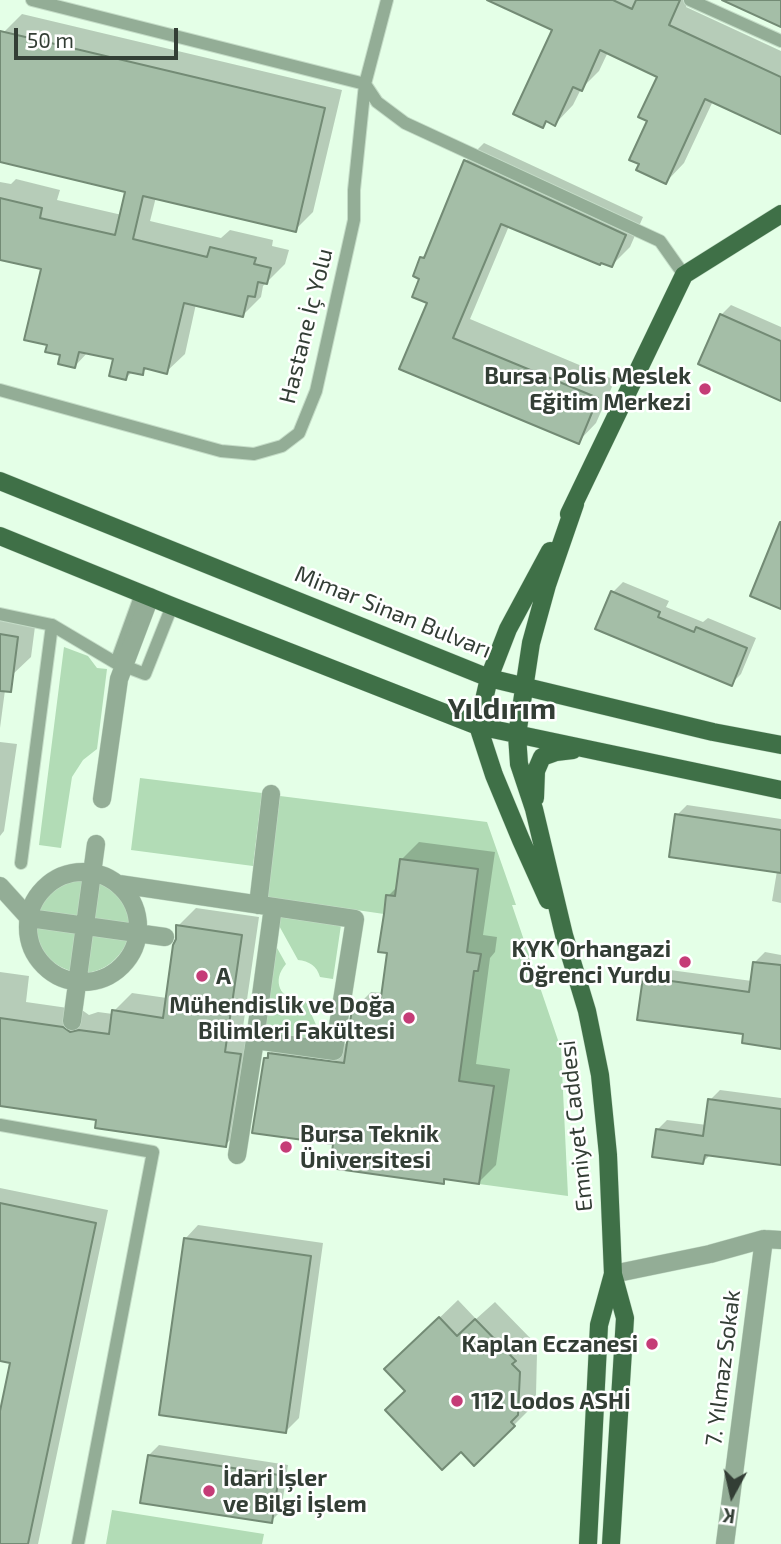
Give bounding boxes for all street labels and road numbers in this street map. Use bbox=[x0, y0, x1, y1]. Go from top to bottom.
street label: Hastane İç Yolu bbox=[273, 246, 339, 406]
street label: Mimar Sinan Bulvarı bbox=[291, 560, 495, 664]
street label: Emniyet Caddesi bbox=[553, 1039, 599, 1213]
street label: 7. Yılmaz Sokak bbox=[700, 1288, 746, 1448]

